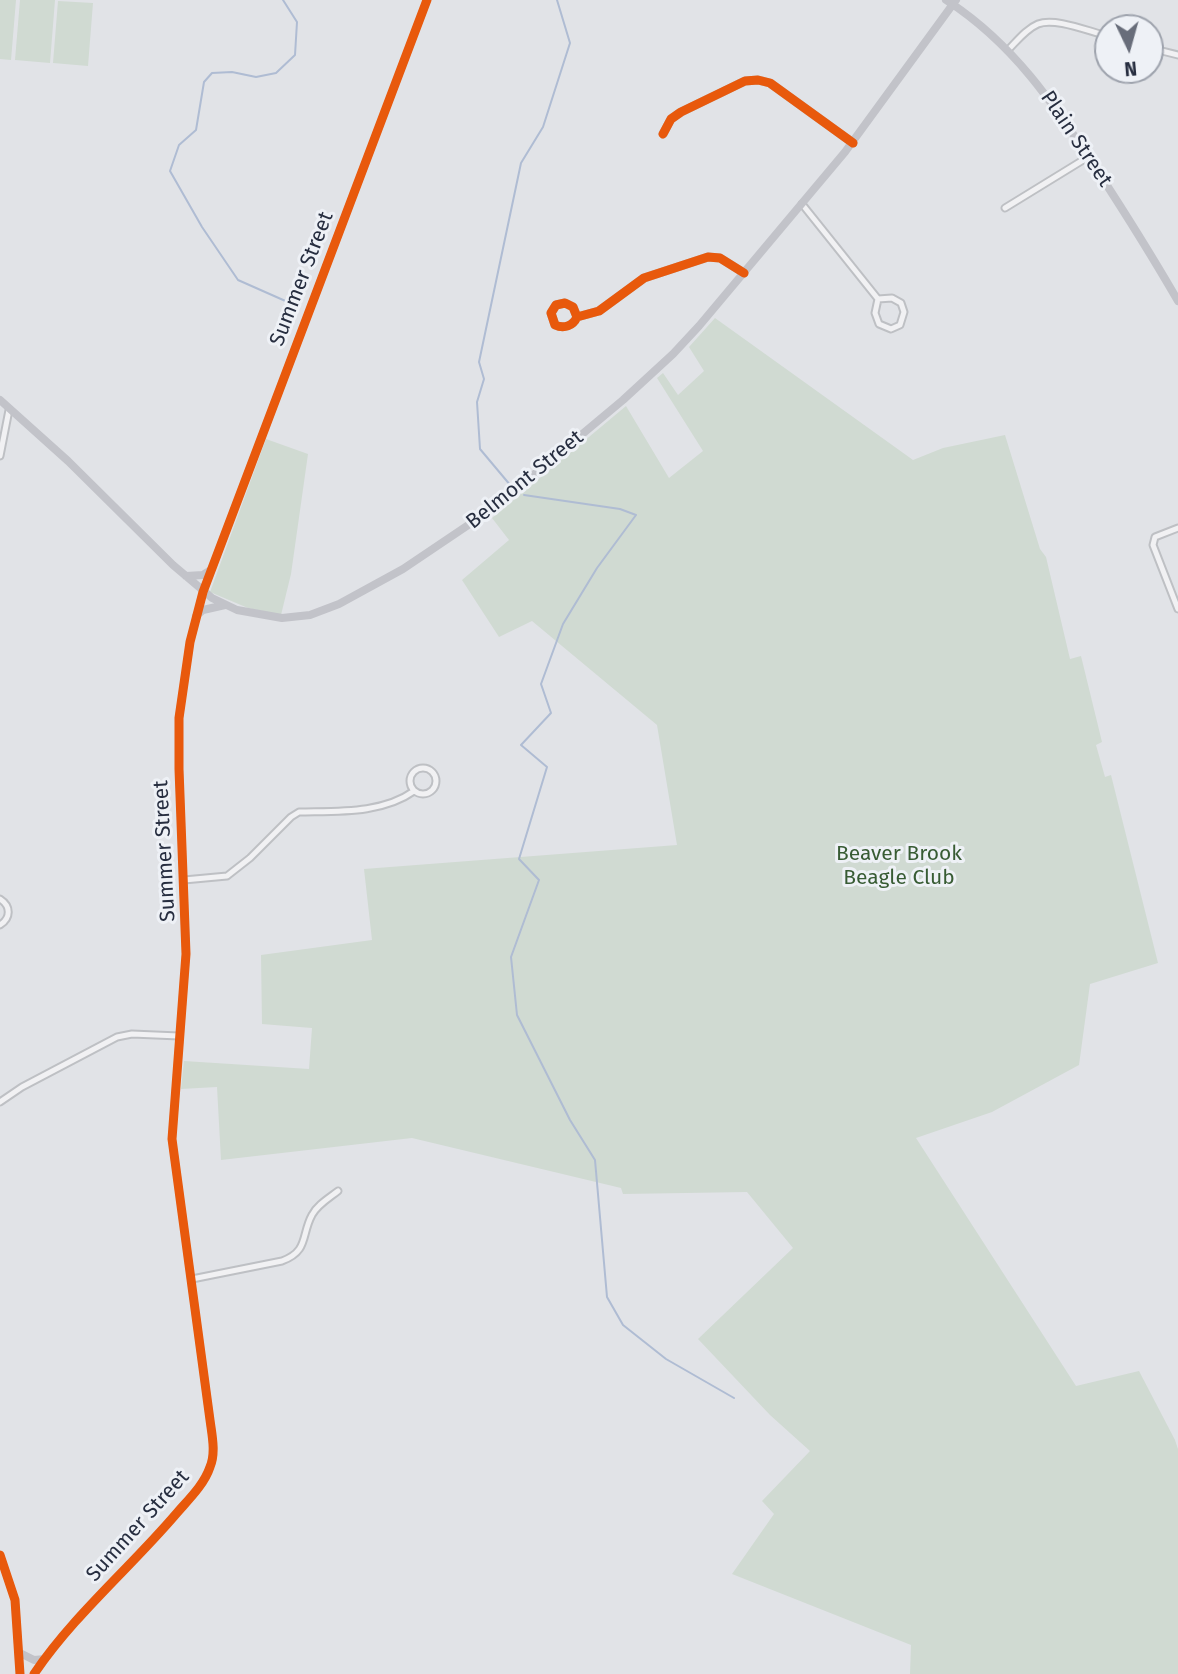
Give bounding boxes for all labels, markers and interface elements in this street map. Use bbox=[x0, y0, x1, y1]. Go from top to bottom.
north arrow bbox=[1094, 14, 1164, 84]
text: N bbox=[1123, 56, 1138, 80]
street label: Plain Street bbox=[1035, 86, 1117, 192]
street label: Summer Street bbox=[265, 208, 339, 350]
street label: Belmont Street bbox=[461, 425, 589, 535]
street label: Summer Street bbox=[149, 780, 181, 922]
park label: Beaver Brook Beagle Club bbox=[836, 841, 962, 891]
street label: Summer Street bbox=[81, 1465, 195, 1587]

